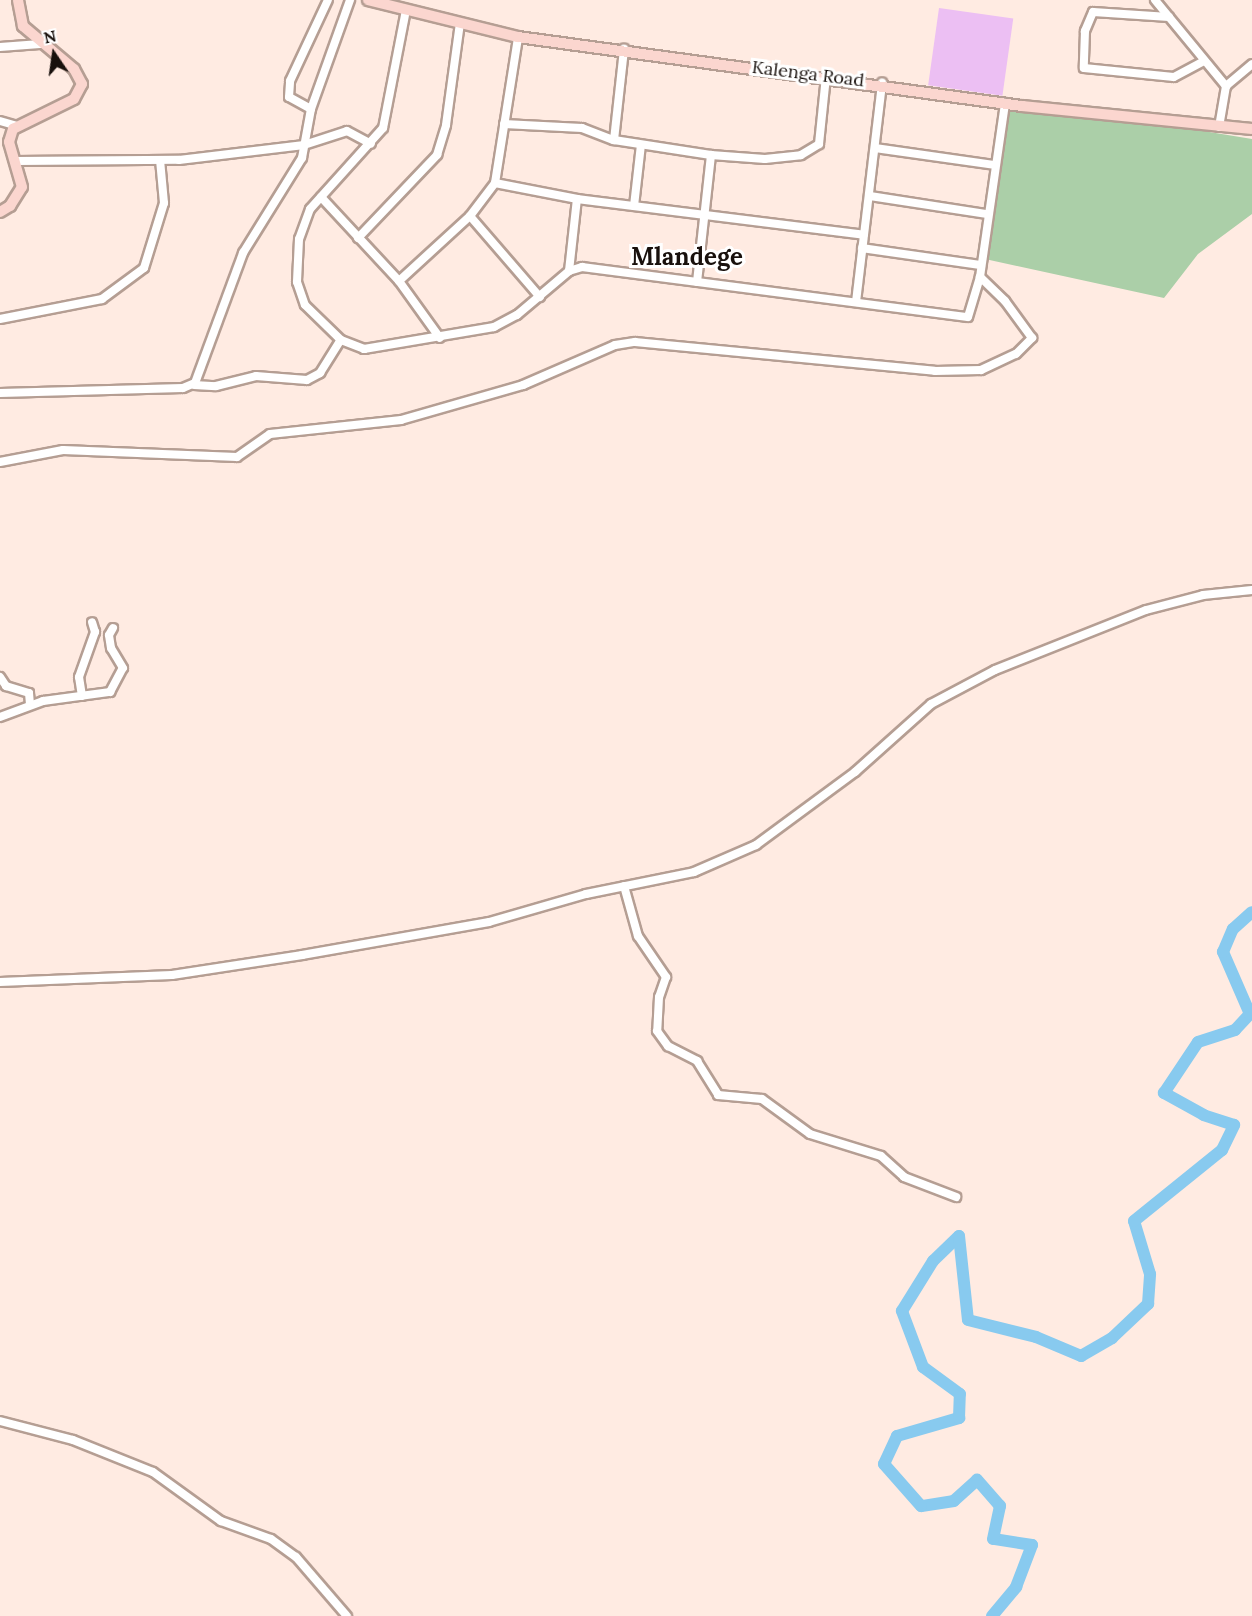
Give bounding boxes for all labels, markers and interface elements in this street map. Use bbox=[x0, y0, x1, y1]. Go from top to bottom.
north arrow bbox=[24, 24, 84, 84]
text: N bbox=[42, 25, 58, 48]
street label: Kalenga Road bbox=[751, 56, 865, 92]
district label: Mlandege bbox=[631, 243, 743, 271]

